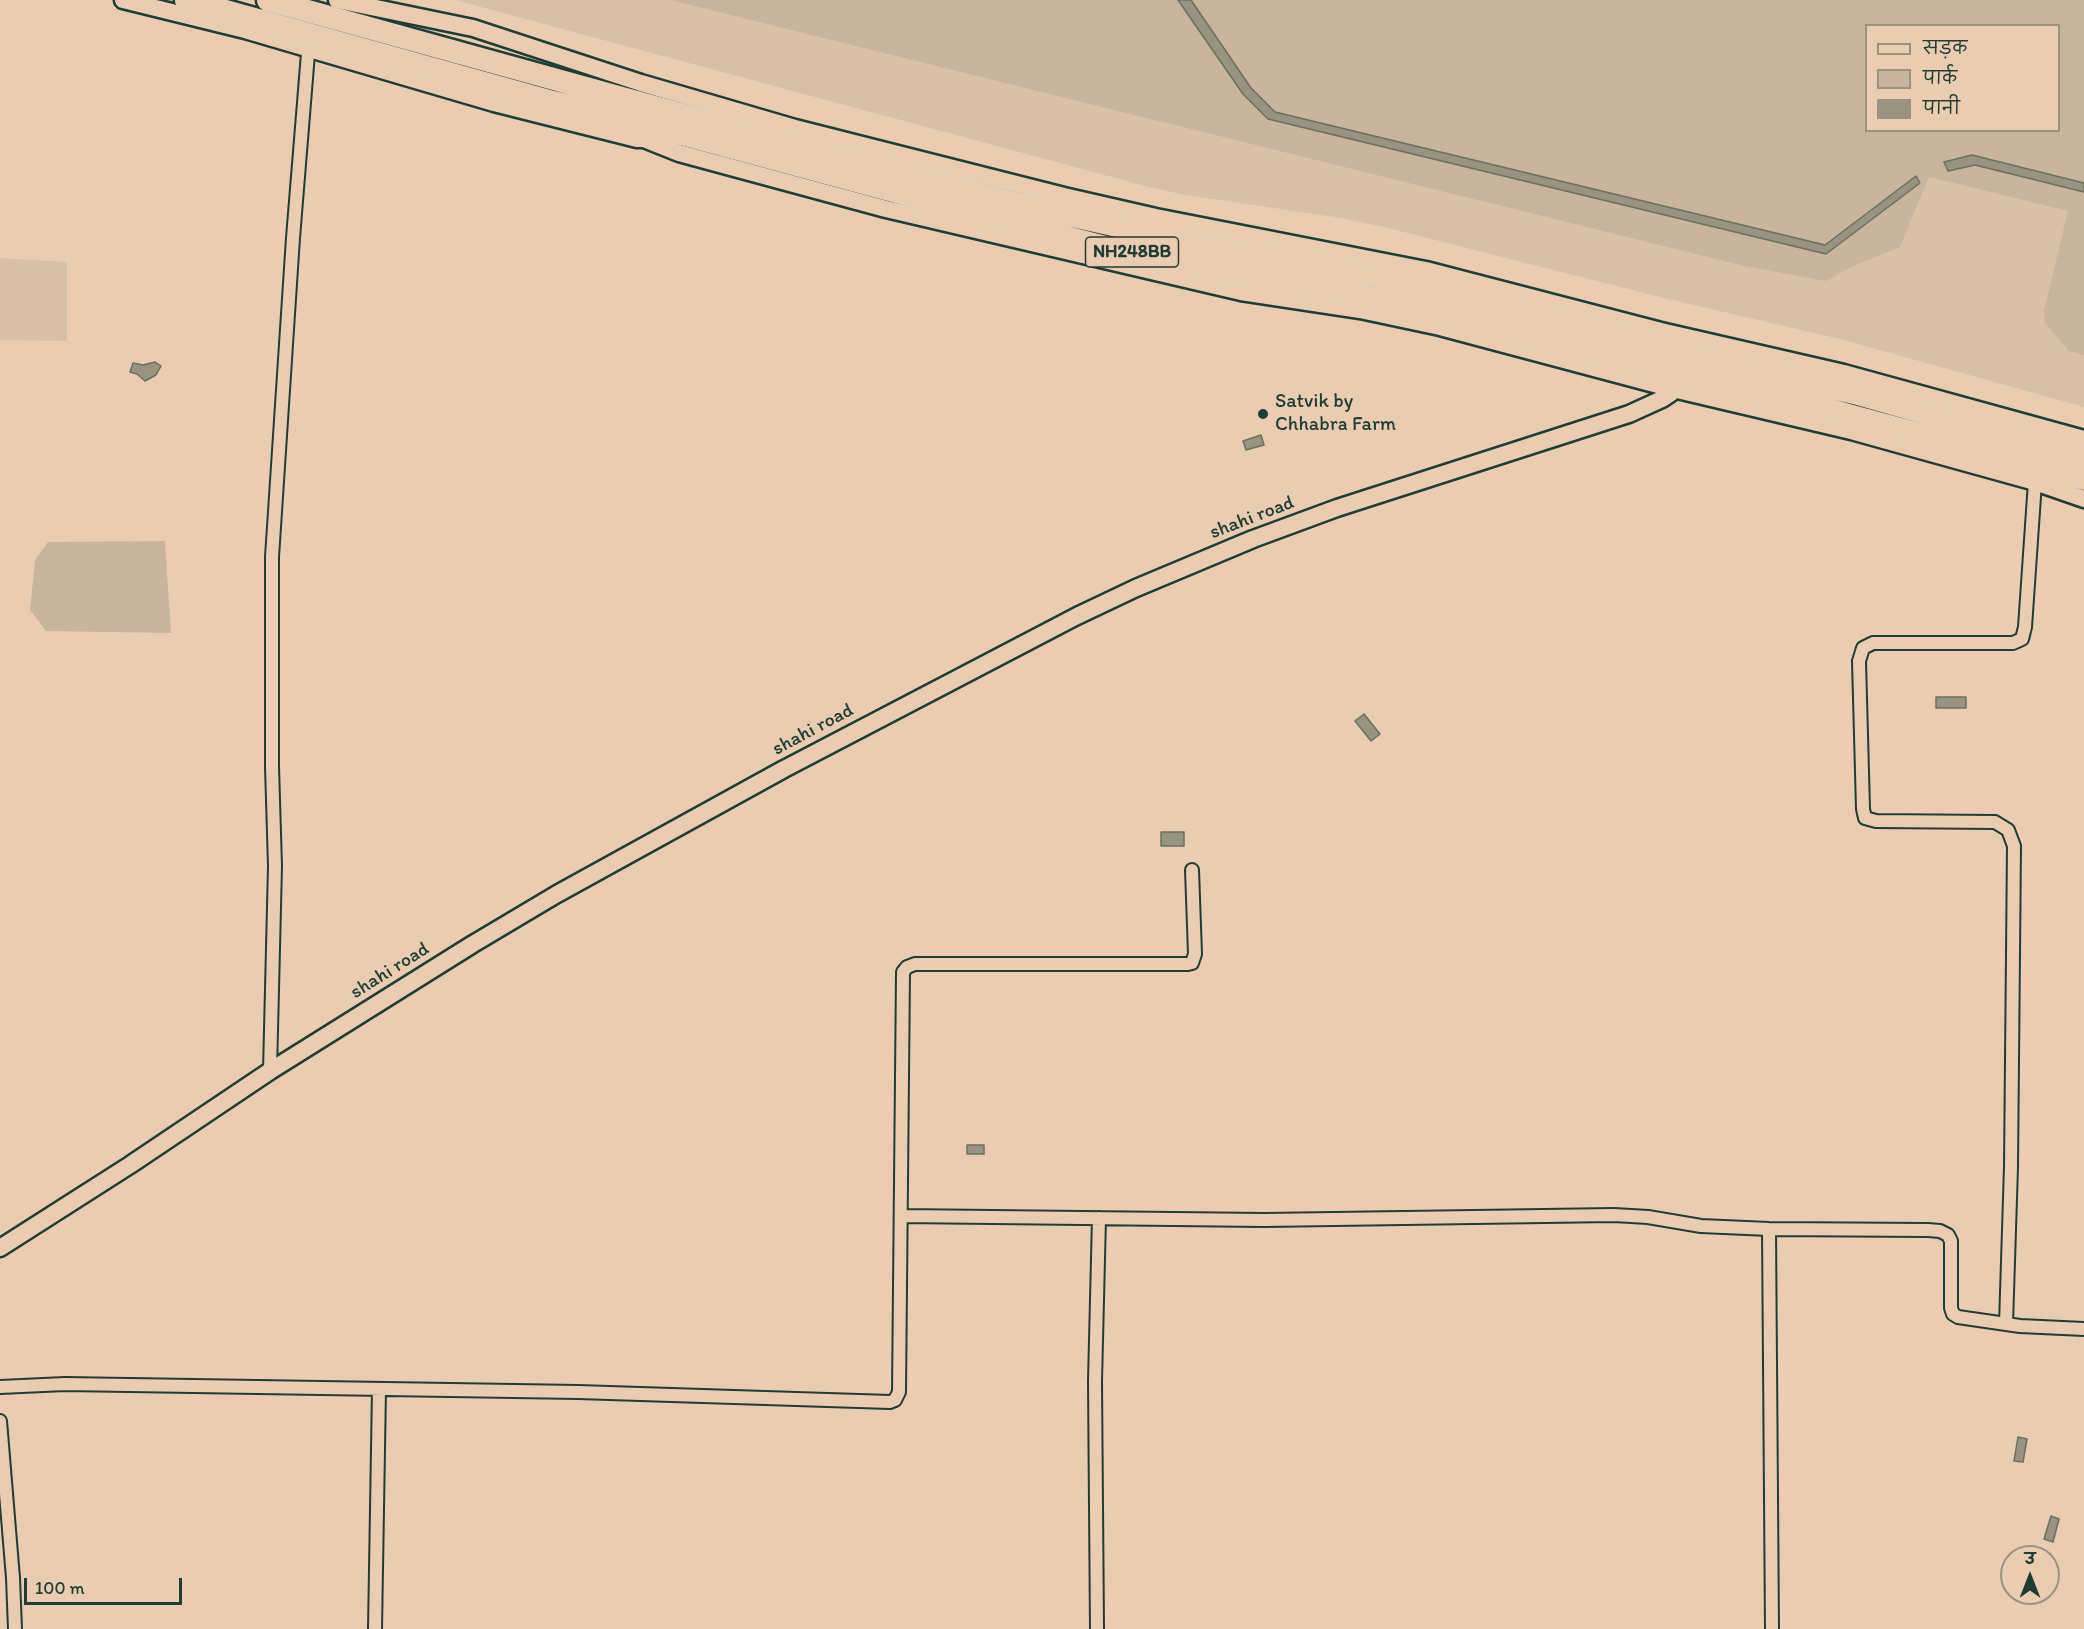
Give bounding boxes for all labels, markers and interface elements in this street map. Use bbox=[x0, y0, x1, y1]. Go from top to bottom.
legend bbox=[1865, 24, 2060, 132]
text: सड़क bbox=[1923, 37, 1967, 59]
text: पार्क bbox=[1923, 67, 1957, 89]
text: पानी bbox=[1923, 97, 1960, 119]
road number: NH248BB bbox=[1086, 237, 1178, 267]
place label: Satvik by Chhabra Farm bbox=[1275, 390, 1396, 437]
marker: Satvik by Chhabra Farm bbox=[1256, 407, 1270, 421]
street label: shahi road bbox=[1206, 491, 1298, 545]
street label: shahi road bbox=[768, 699, 858, 761]
street label: shahi road bbox=[346, 937, 434, 1005]
north arrow bbox=[2000, 1545, 2060, 1605]
text: उ bbox=[2025, 1549, 2035, 1568]
scale bar bbox=[27, 1566, 184, 1604]
text: 100 m bbox=[35, 1577, 85, 1599]

